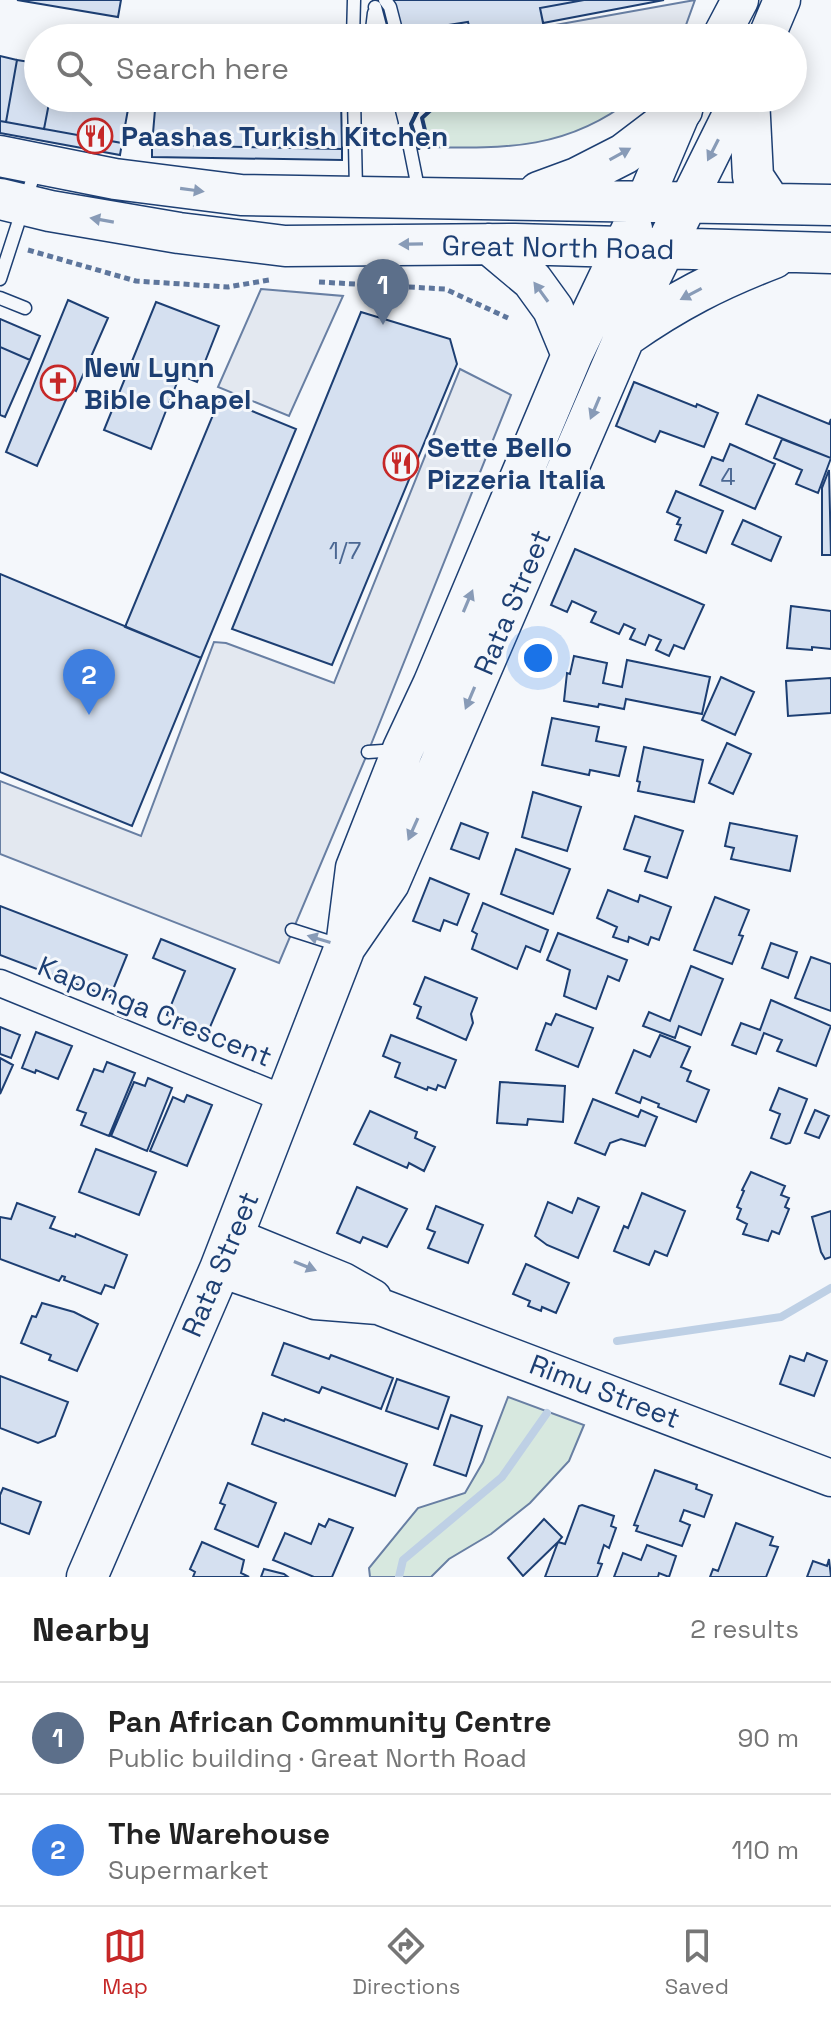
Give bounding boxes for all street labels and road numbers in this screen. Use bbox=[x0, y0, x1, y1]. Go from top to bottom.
street label: Great North Road bbox=[441, 227, 675, 267]
street label: Rata Street bbox=[465, 524, 559, 680]
street label: Kaponga Crescent bbox=[33, 948, 277, 1074]
street label: Rata Street bbox=[173, 1186, 267, 1342]
street label: Rimu Street bbox=[525, 1346, 685, 1436]

